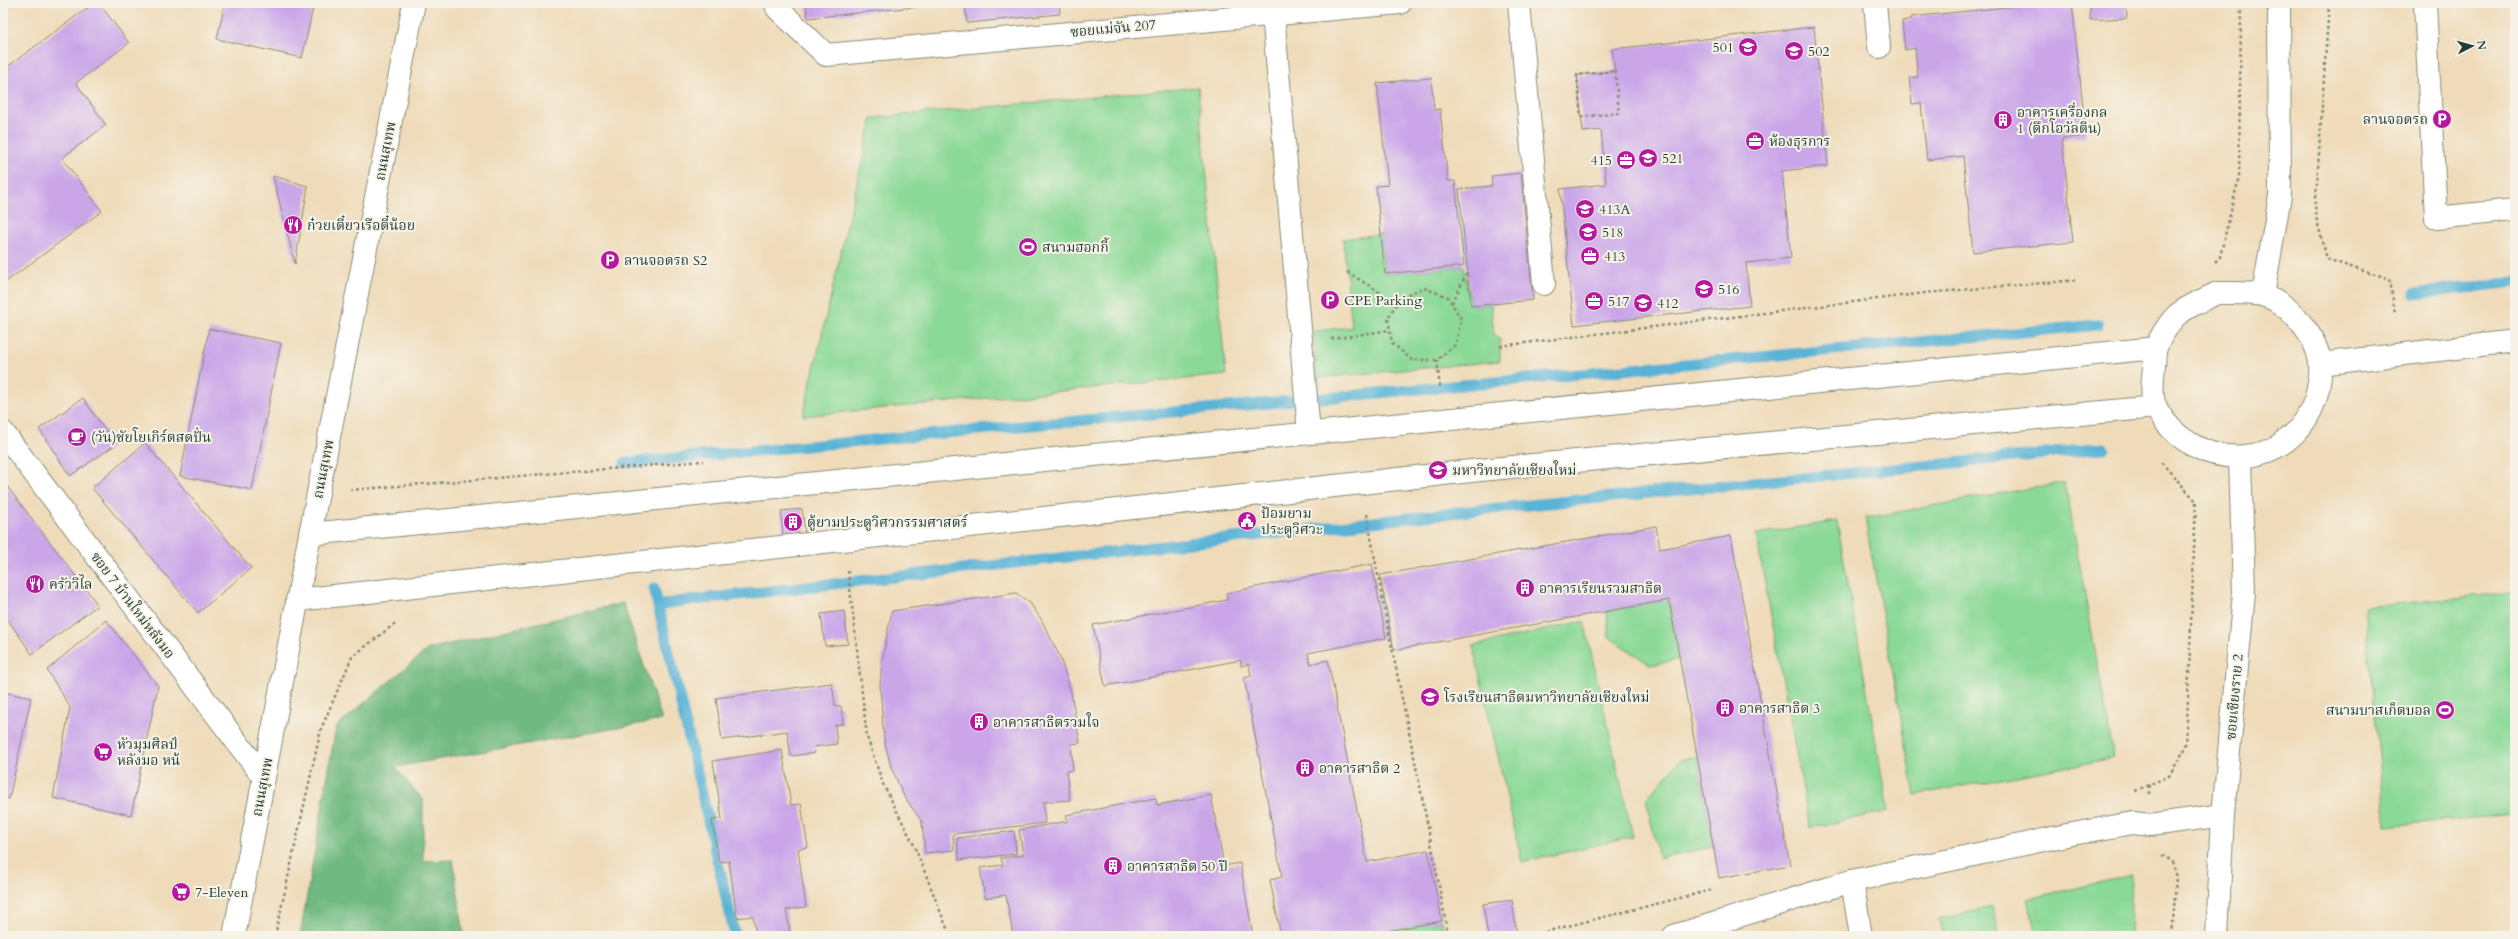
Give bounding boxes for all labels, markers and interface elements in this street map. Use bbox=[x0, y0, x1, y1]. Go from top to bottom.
street label: ซอยแม่จัน 207 bbox=[1069, 15, 1157, 42]
north arrow bbox=[2452, 26, 2492, 66]
school or university icon: 501 bbox=[1737, 36, 1759, 58]
place label: 501 bbox=[1712, 38, 1734, 57]
text: N bbox=[2473, 39, 2489, 51]
school or university icon: 502 bbox=[1783, 40, 1805, 62]
place label: 502 bbox=[1808, 42, 1830, 61]
place label: อาคารเครื่องกล 1 (ตึกโอวัลติน) bbox=[2017, 102, 2107, 138]
parking icon: ลานจอดรถ bbox=[2431, 108, 2453, 130]
building icon: อาคารเครื่องกล 1 (ตึกโอวัลติน) bbox=[1992, 109, 2014, 131]
place label: ลานจอดรถ bbox=[2363, 110, 2428, 129]
street label: ถนนสุเทพ bbox=[370, 120, 401, 182]
office icon: ห้องธุรการ bbox=[1744, 130, 1766, 152]
place label: ห้องธุรการ bbox=[1769, 132, 1830, 151]
school or university icon: 521 bbox=[1637, 147, 1659, 169]
office icon: 415 bbox=[1615, 149, 1637, 171]
place label: 521 bbox=[1662, 149, 1684, 168]
place label: 415 bbox=[1590, 151, 1612, 170]
school or university icon: 413A bbox=[1574, 198, 1596, 220]
place label: 413A bbox=[1599, 200, 1631, 219]
restaurant icon: ก๋วยเตี๋ยวเรือตี๋น้อย bbox=[282, 214, 304, 236]
place label: ก๋วยเตี๋ยวเรือตี๋น้อย bbox=[307, 215, 415, 235]
school or university icon: 518 bbox=[1577, 221, 1599, 243]
place label: 518 bbox=[1602, 223, 1624, 242]
sports icon: สนามฮอกกี้ bbox=[1017, 236, 1039, 258]
place label: สนามฮอกกี้ bbox=[1042, 237, 1110, 257]
office icon: 413 bbox=[1579, 245, 1601, 267]
place label: 413 bbox=[1604, 247, 1626, 266]
parking icon: ลานจอดรถ S2 bbox=[599, 249, 621, 271]
place label: ลานจอดรถ S2 bbox=[624, 251, 707, 270]
school or university icon: 516 bbox=[1693, 278, 1715, 300]
place label: 516 bbox=[1718, 280, 1740, 299]
parking icon: CPE Parking bbox=[1319, 289, 1341, 311]
office icon: 517 bbox=[1583, 290, 1605, 312]
place label: CPE Parking bbox=[1344, 291, 1422, 310]
place label: 517 bbox=[1608, 292, 1630, 311]
school or university icon: 412 bbox=[1632, 292, 1654, 314]
place label: 412 bbox=[1657, 294, 1679, 313]
cafe icon: (วัน)ชัยโยเกิร์ตสดปั่น bbox=[66, 426, 88, 448]
place label: (วัน)ชัยโยเกิร์ตสดปั่น bbox=[91, 427, 211, 447]
street label: ถนนสุเทพ bbox=[308, 438, 339, 500]
school or university icon: มหาวิทยาลัยเชียงใหม่ bbox=[1427, 459, 1449, 481]
place label: มหาวิทยาลัยเชียงใหม่ bbox=[1452, 460, 1576, 480]
place label: ป้อมยาม ประตูวิศวะ bbox=[1261, 504, 1323, 539]
public building icon: ป้อมยาม ประตูวิศวะ bbox=[1236, 510, 1258, 532]
building icon: ตู้ยามประตูวิศวกรรมศาสตร์ bbox=[782, 511, 804, 533]
place label: ตู้ยามประตูวิศวกรรมศาสตร์ bbox=[807, 513, 968, 532]
street label: ซอย 7 บ้านใหม่หลังมอ bbox=[86, 547, 180, 663]
restaurant icon: ครัววิไล bbox=[24, 573, 46, 595]
place label: ครัววิไล bbox=[49, 574, 93, 594]
building icon: อาคารเรียนรวมสาธิต bbox=[1514, 577, 1536, 599]
place label: อาคารเรียนรวมสาธิต bbox=[1539, 579, 1662, 598]
street label: ซอยเชียงราย 2 bbox=[2221, 653, 2248, 741]
school or university icon: โรงเรียนสาธิตมหาวิทยาลัยเชียงใหม่ bbox=[1419, 686, 1441, 708]
place label: โรงเรียนสาธิตมหาวิทยาลัยเชียงใหม่ bbox=[1443, 687, 1649, 707]
building icon: อาคารสาธิต 3 bbox=[1714, 697, 1736, 719]
place label: อาคารสาธิต 3 bbox=[1739, 699, 1820, 718]
sports icon: สนามบาสเก็ตบอล bbox=[2434, 699, 2456, 721]
place label: สนามบาสเก็ตบอล bbox=[2326, 701, 2431, 720]
building icon: อาคารสาธิตรวมใจ bbox=[968, 711, 990, 733]
place label: อาคารสาธิตรวมใจ bbox=[993, 712, 1100, 732]
place label: หัวมุมศิลป์ หลังมอ หน้ bbox=[117, 735, 180, 770]
supermarket icon: หัวมุมศิลป์ หลังมอ หน้ bbox=[92, 741, 114, 763]
street label: ถนนสุเทพ bbox=[247, 756, 278, 818]
building icon: อาคารสาธิต 2 bbox=[1294, 757, 1316, 779]
place label: อาคารสาธิต 2 bbox=[1319, 759, 1400, 778]
building icon: อาคารสาธิต 50 ปี bbox=[1102, 855, 1124, 877]
place label: อาคารสาธิต 50 ปี bbox=[1127, 857, 1228, 876]
supermarket icon: 7-Eleven bbox=[170, 881, 192, 903]
place label: 7-Eleven bbox=[195, 883, 248, 902]

